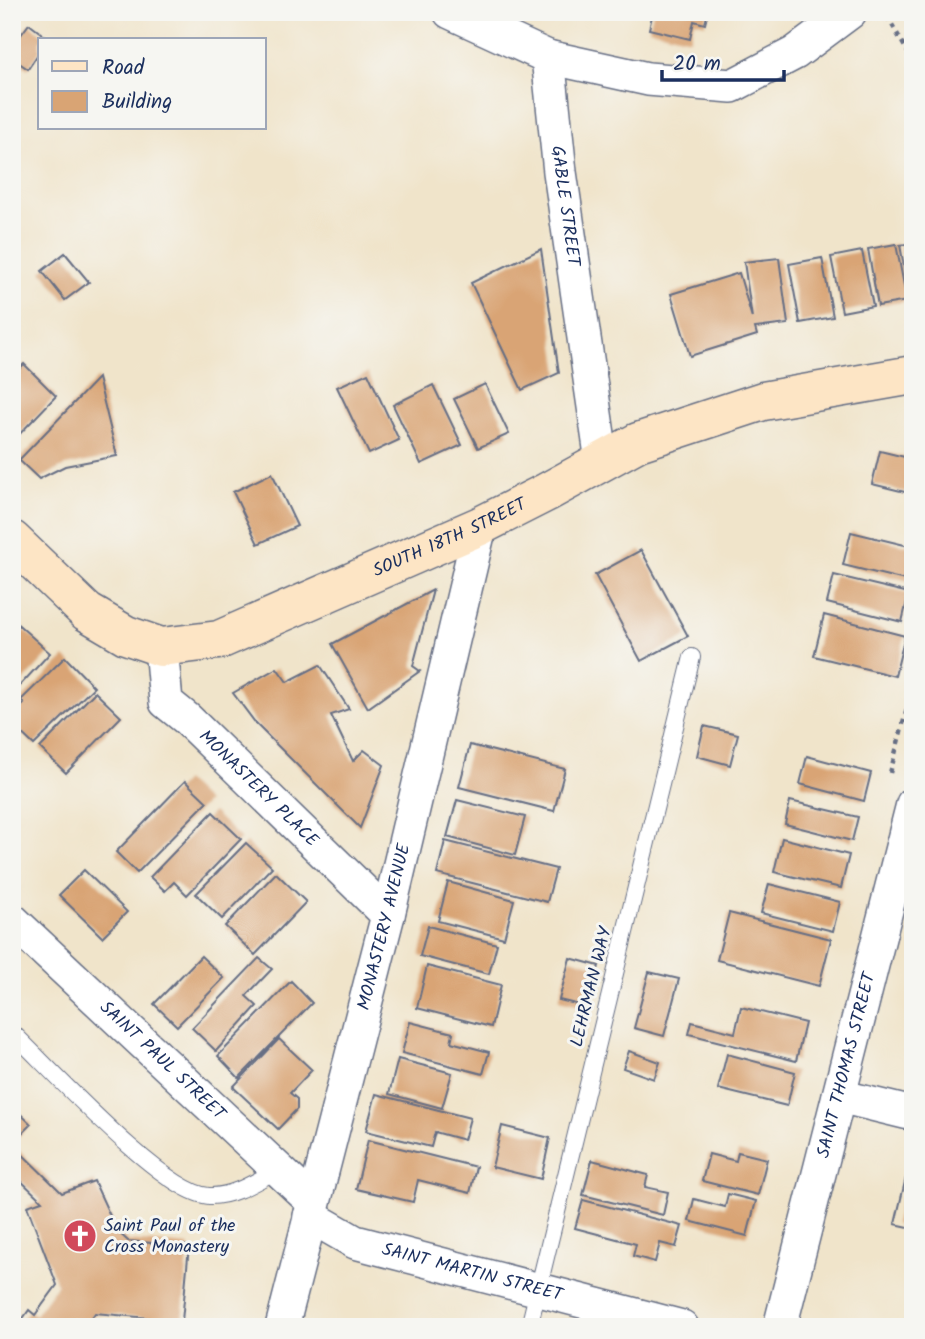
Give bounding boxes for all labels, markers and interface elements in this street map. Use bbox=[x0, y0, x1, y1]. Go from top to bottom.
legend bbox=[38, 38, 266, 130]
scale bar bbox=[662, 38, 785, 82]
text: 20 m bbox=[673, 48, 721, 81]
text: Road bbox=[102, 52, 145, 85]
text: Building bbox=[102, 86, 172, 119]
street label: GABLE STREET bbox=[543, 144, 588, 270]
street label: SOUTH 18TH STREET bbox=[368, 490, 533, 586]
street label: MONASTERY PLACE bbox=[192, 723, 325, 855]
street label: MONASTERY AVENUE bbox=[350, 840, 419, 1013]
street label: LEHRMAN WAY bbox=[563, 923, 621, 1050]
street label: SAINT THOMAS STREET bbox=[809, 968, 884, 1161]
street label: SAINT PAUL STREET bbox=[93, 994, 233, 1128]
place label: Saint Paul of the Cross Monastery bbox=[104, 1212, 235, 1262]
church icon: Saint Paul of the Cross Monastery bbox=[61, 1217, 99, 1255]
street label: SAINT MARTIN STREET bbox=[379, 1235, 567, 1310]

